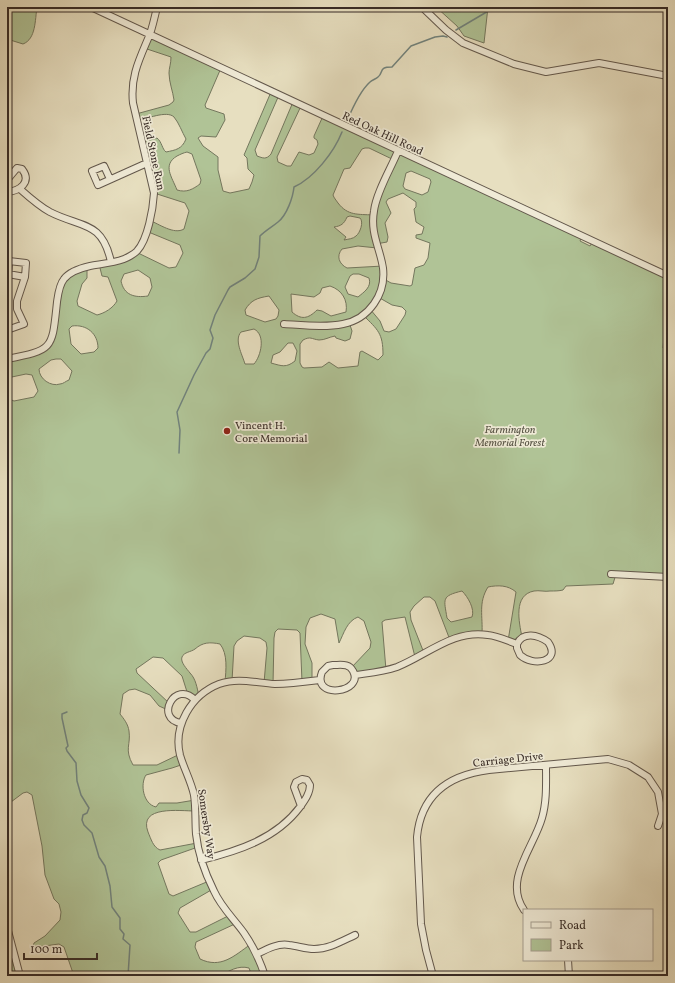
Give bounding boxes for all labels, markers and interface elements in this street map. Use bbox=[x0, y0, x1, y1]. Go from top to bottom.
street label: Red Oak Hill Road bbox=[339, 109, 425, 160]
street label: Field Stone Run bbox=[137, 115, 168, 192]
place label: Vincent H. Core Memorial bbox=[235, 419, 308, 447]
park label: Farmington Memorial Forest bbox=[474, 423, 545, 451]
marker: Vincent H. Core Memorial bbox=[222, 426, 232, 436]
street label: Carriage Drive bbox=[472, 749, 544, 772]
street label: Somersby Way bbox=[193, 788, 218, 860]
legend bbox=[523, 909, 653, 961]
text: Road bbox=[559, 918, 586, 934]
scale bar bbox=[24, 935, 97, 961]
text: Park bbox=[559, 938, 584, 954]
text: 100 m bbox=[30, 942, 63, 958]

